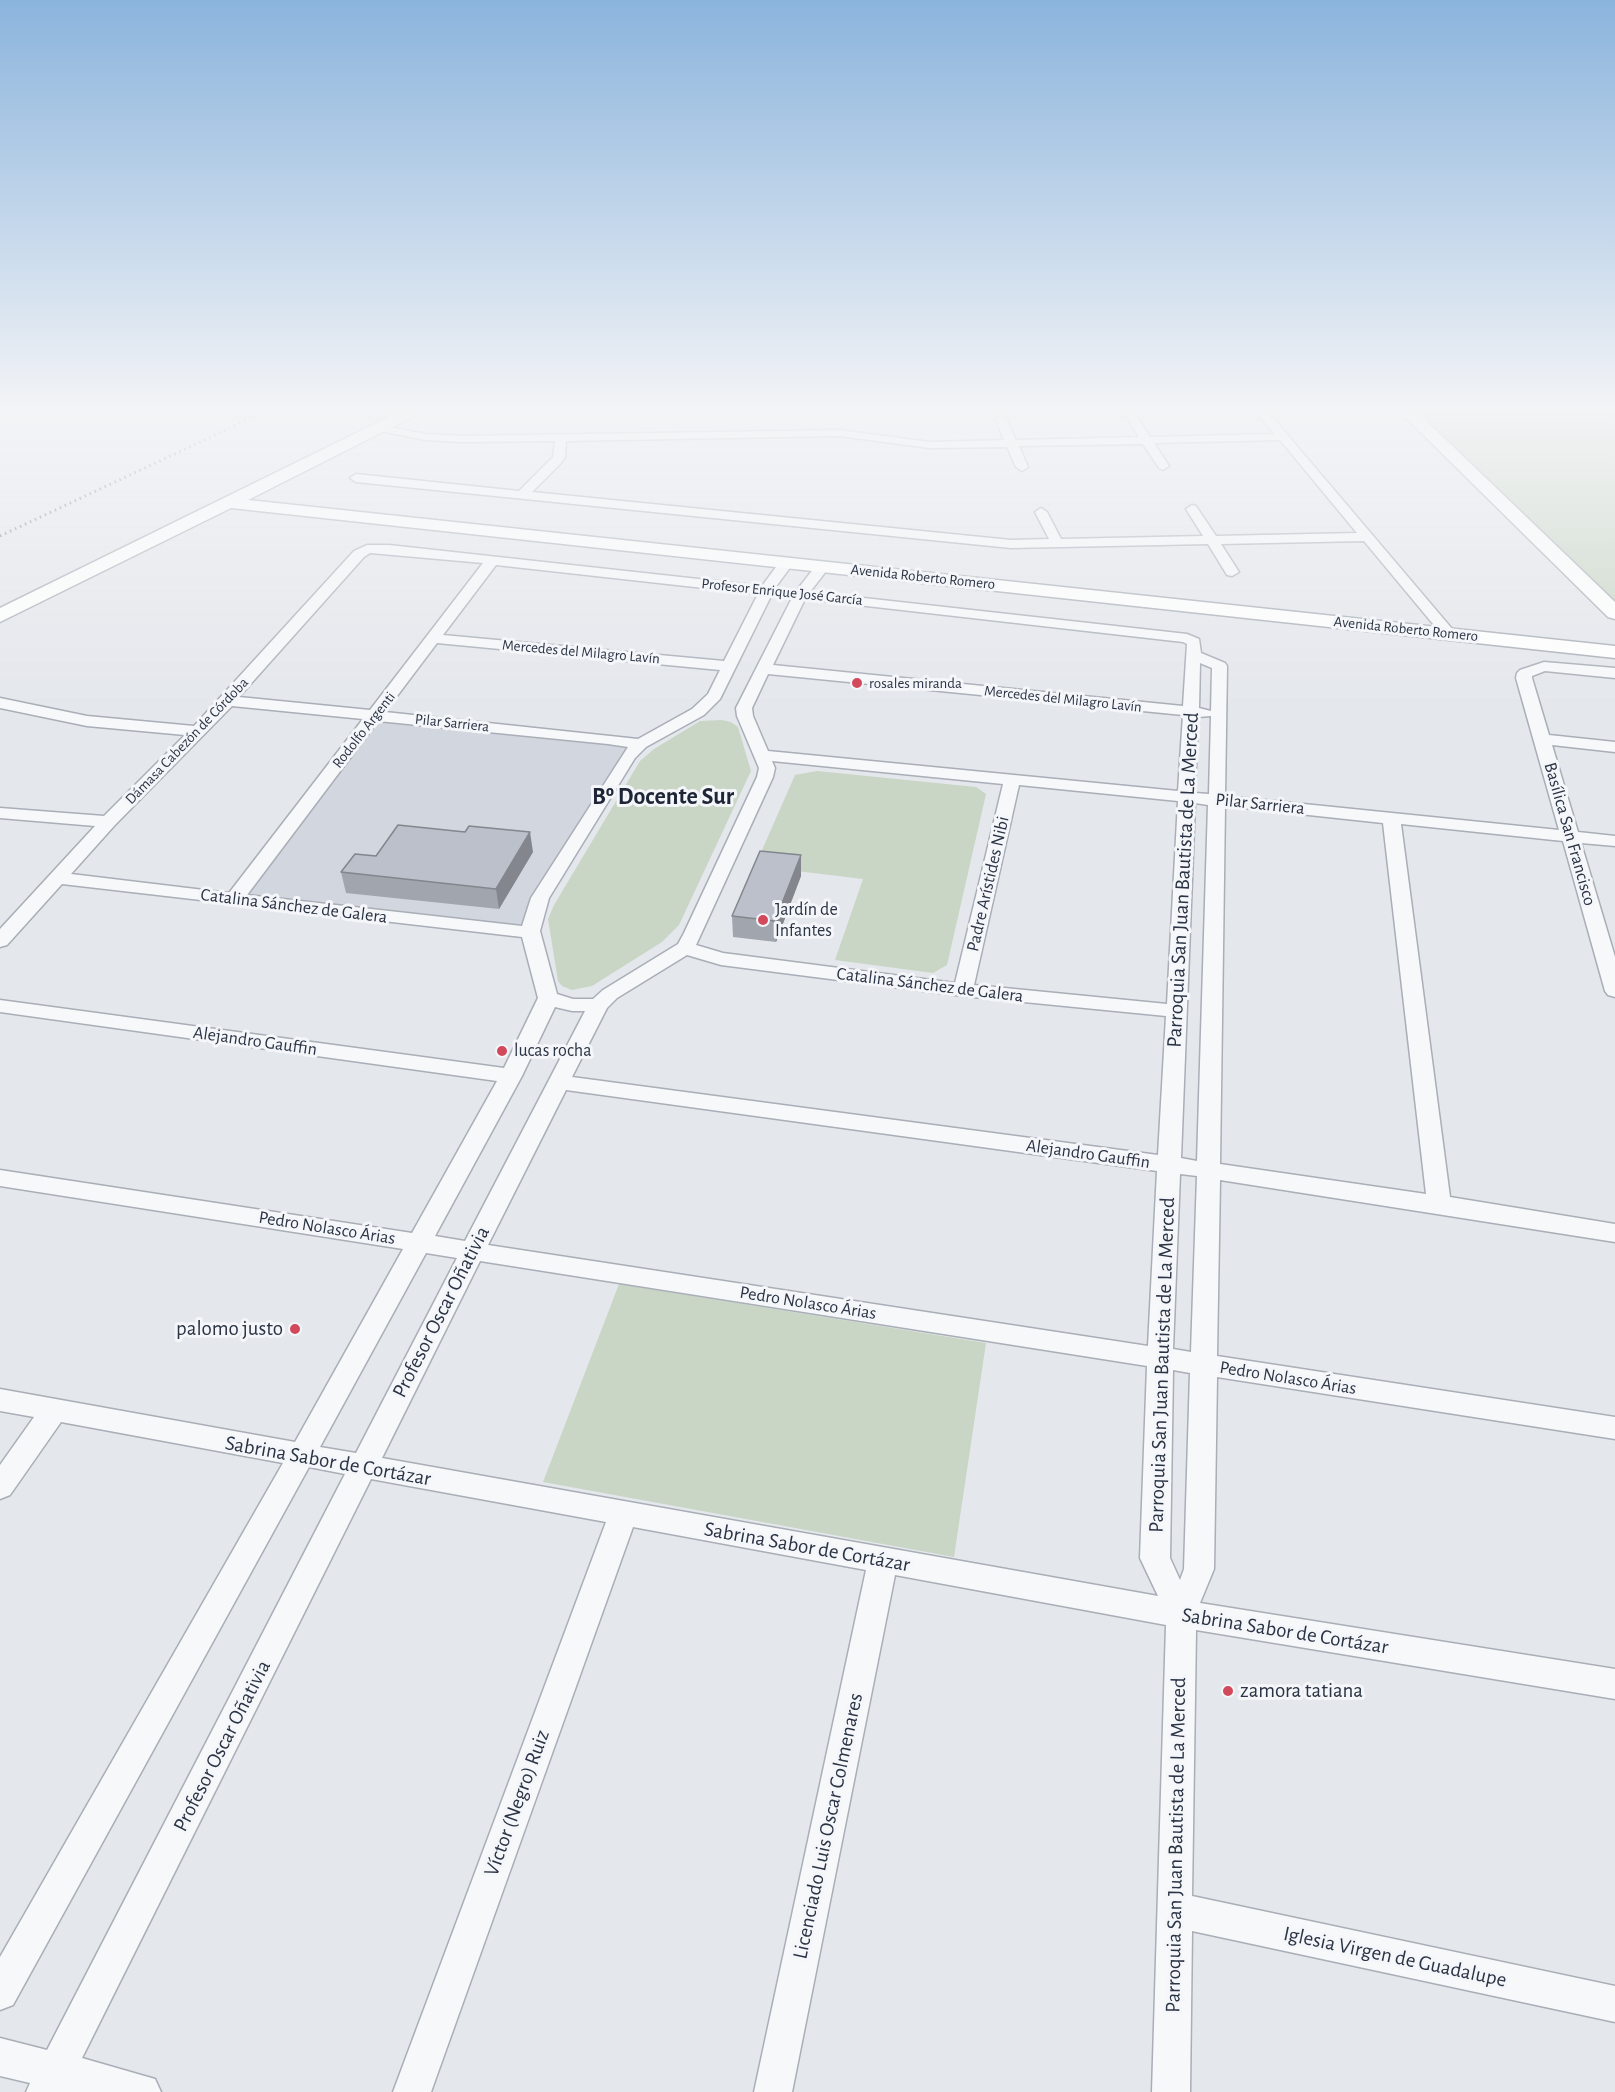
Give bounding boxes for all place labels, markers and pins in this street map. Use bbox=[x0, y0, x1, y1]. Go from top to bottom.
place label: rosales miranda bbox=[869, 674, 962, 692]
marker: rosales miranda bbox=[850, 676, 864, 690]
place label: Jardín de Infantes bbox=[775, 899, 838, 942]
marker: Jardín de Infantes bbox=[756, 913, 770, 927]
place label: lucas rocha bbox=[514, 1040, 592, 1062]
marker: lucas rocha bbox=[495, 1044, 509, 1058]
place label: palomo justo bbox=[176, 1316, 283, 1342]
marker: palomo justo bbox=[288, 1322, 302, 1336]
place label: zamora tatiana bbox=[1240, 1678, 1363, 1704]
marker: zamora tatiana bbox=[1221, 1684, 1235, 1698]

